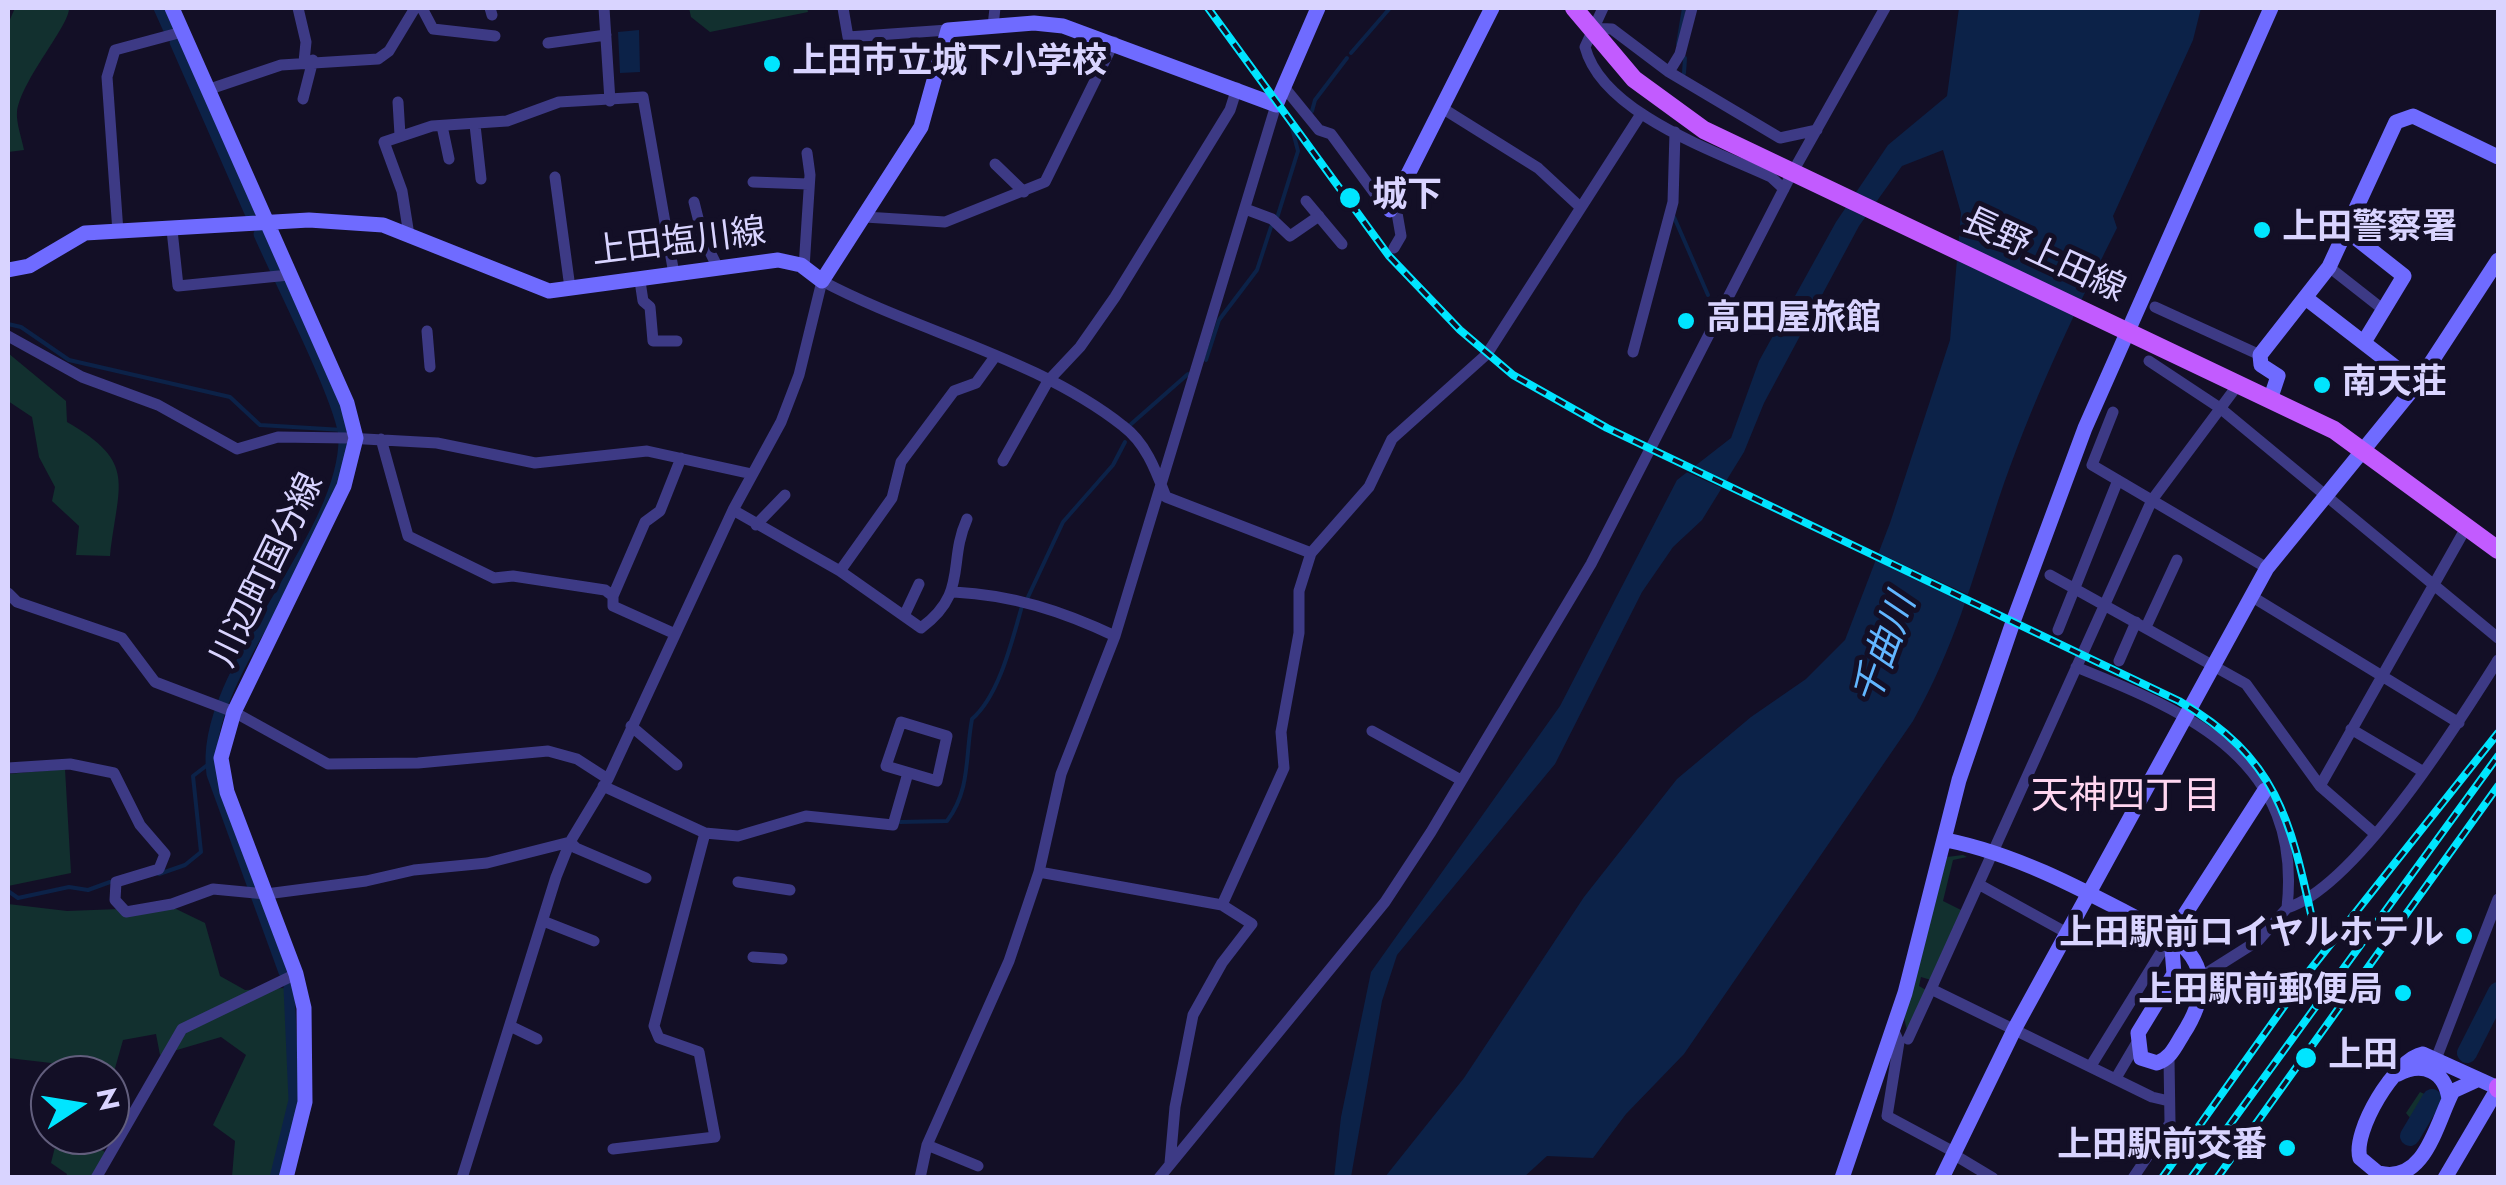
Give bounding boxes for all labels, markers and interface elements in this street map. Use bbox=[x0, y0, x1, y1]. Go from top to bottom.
place label: 上田市立城下小学校 bbox=[792, 43, 1107, 85]
marker: 上田市立城下小学校 bbox=[761, 53, 783, 75]
place label: 城下 bbox=[1372, 177, 1442, 219]
marker: 城下 bbox=[1337, 185, 1363, 211]
street label: 長野上田線 bbox=[1955, 201, 2131, 313]
place label: 上田警察署 bbox=[2282, 209, 2457, 251]
street label: 上田塩川線 bbox=[590, 212, 768, 276]
marker: 上田警察署 bbox=[2251, 219, 2273, 241]
place label: 高田屋旅館 bbox=[1706, 300, 1881, 342]
marker: 高田屋旅館 bbox=[1675, 310, 1697, 332]
place label: 南天荘 bbox=[2342, 364, 2447, 406]
marker: 南天荘 bbox=[2311, 374, 2333, 396]
street label: 川辺町国分線 bbox=[204, 467, 334, 675]
water label: 千曲川 bbox=[1846, 589, 1928, 711]
district label: 天神四丁目 bbox=[2031, 776, 2221, 822]
place label: 上田駅前ロイヤルホテル bbox=[2059, 915, 2444, 957]
marker: 上田駅前ロイヤルホテル bbox=[2453, 925, 2475, 947]
place label: 上田駅前郵便局 bbox=[2138, 972, 2383, 1014]
marker: 上田駅前郵便局 bbox=[2392, 982, 2414, 1004]
place label: 上田 bbox=[2328, 1037, 2398, 1079]
marker: 上田 bbox=[2293, 1045, 2319, 1071]
north arrow bbox=[30, 1055, 130, 1155]
text: N bbox=[86, 1084, 130, 1114]
place label: 上田駅前交番 bbox=[2057, 1127, 2267, 1169]
marker: 上田駅前交番 bbox=[2276, 1137, 2298, 1159]

